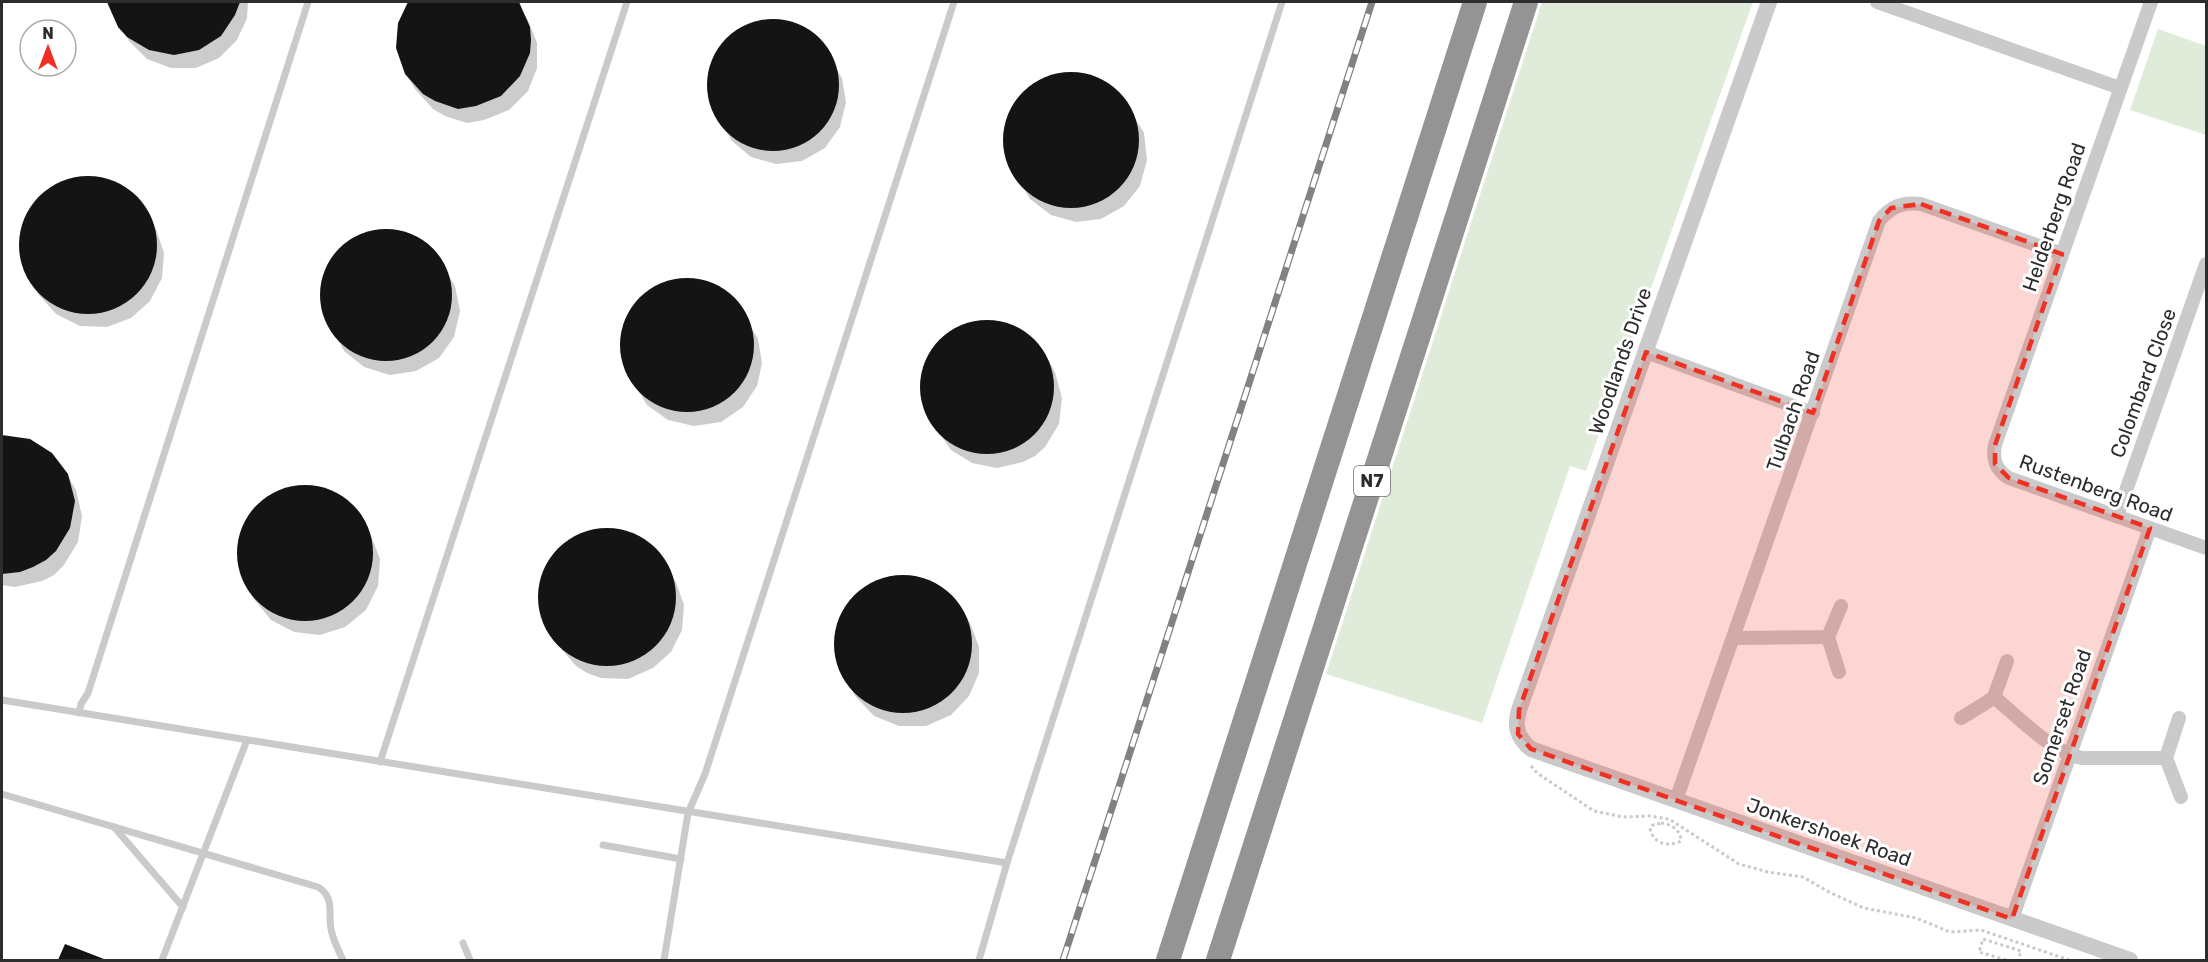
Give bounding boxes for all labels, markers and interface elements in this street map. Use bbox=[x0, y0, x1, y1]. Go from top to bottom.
north arrow bbox=[18, 18, 78, 78]
text: N bbox=[42, 24, 54, 43]
street label: Helderberg Road bbox=[2017, 139, 2091, 295]
street label: Woodlands Drive bbox=[1584, 284, 1656, 438]
street label: Colombard Close bbox=[2105, 305, 2181, 461]
street label: Tulbach Road bbox=[1761, 348, 1825, 474]
street label: Rustenberg Road bbox=[2016, 449, 2176, 527]
road number: N7 bbox=[1354, 466, 1390, 496]
street label: Somerset Road bbox=[2028, 646, 2096, 788]
street label: Jonkershoek Road bbox=[1744, 793, 1914, 871]

